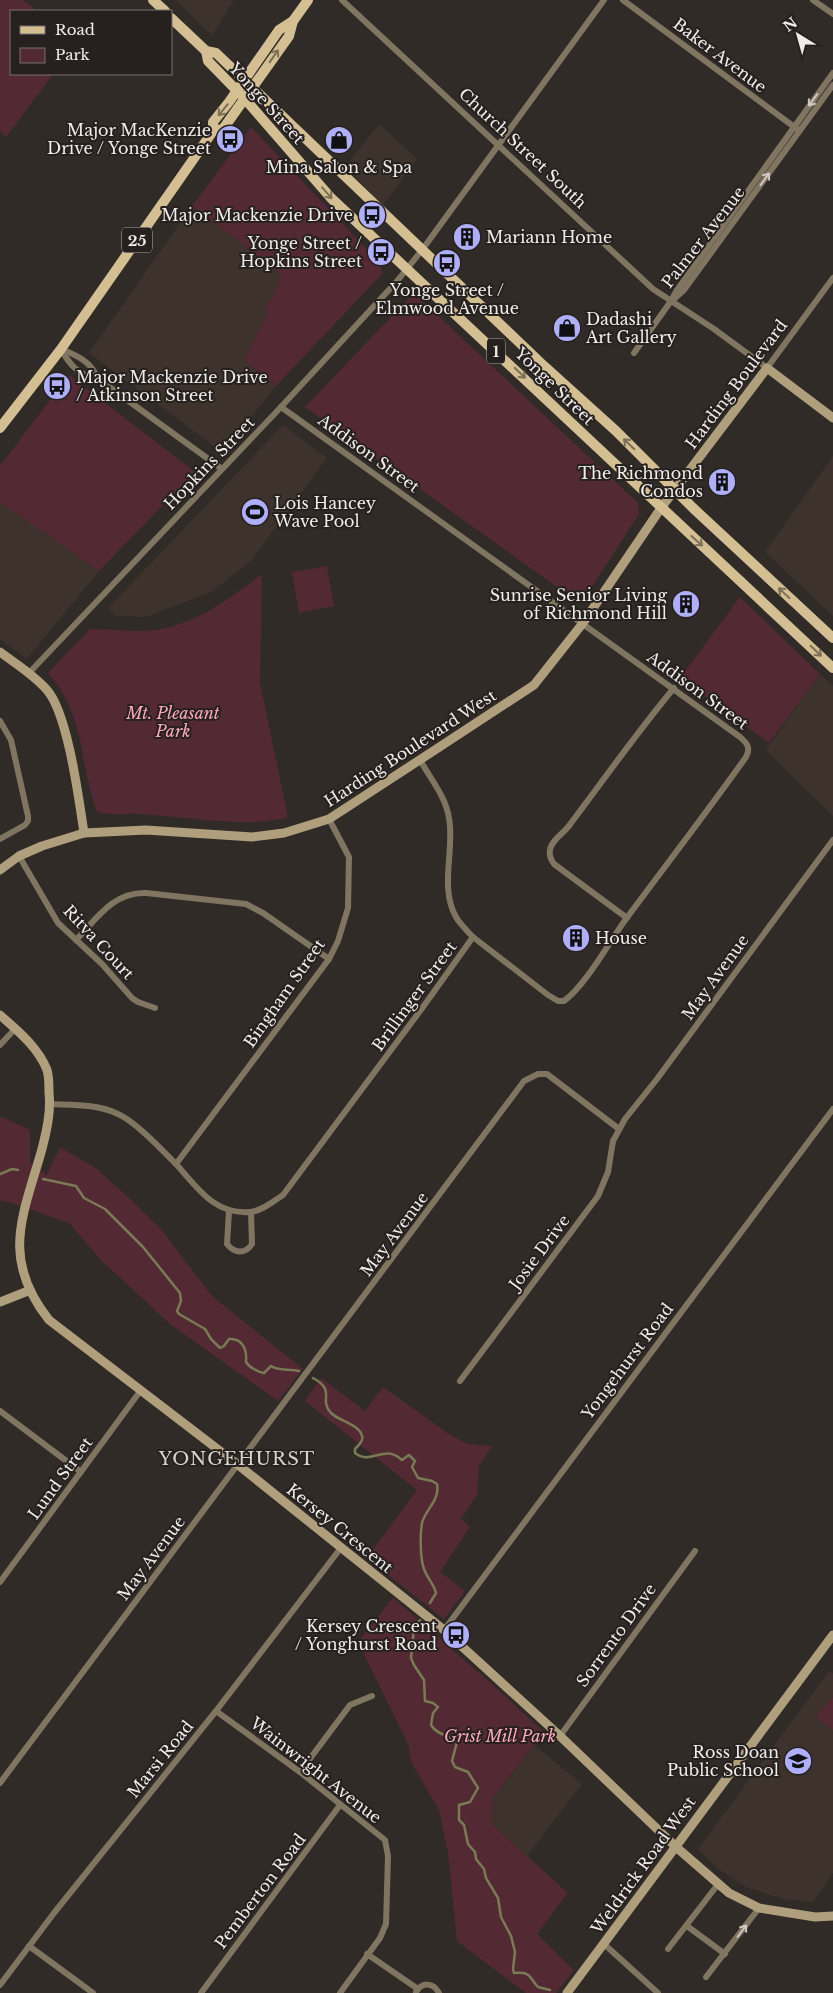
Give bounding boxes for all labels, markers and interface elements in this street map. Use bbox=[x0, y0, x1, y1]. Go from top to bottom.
legend bbox=[10, 10, 172, 75]
north arrow bbox=[773, 10, 823, 60]
street label: Baker Avenue bbox=[669, 13, 771, 97]
text: N bbox=[780, 13, 801, 36]
text: Road bbox=[55, 20, 95, 39]
text: Park bbox=[55, 45, 91, 64]
one-way arrow bbox=[269, 50, 280, 63]
street label: Yonge Street bbox=[224, 57, 309, 148]
street label: Church Street South bbox=[455, 84, 591, 212]
one-way arrow bbox=[808, 93, 819, 106]
one-way arrow bbox=[217, 104, 228, 117]
place label: Major MacKenzie Drive / Yonge Street bbox=[47, 120, 211, 158]
bus stop icon: Major MacKenzie Drive / Yonge Street bbox=[215, 124, 245, 154]
shop icon: Mina Salon & Spa bbox=[324, 125, 354, 155]
place label: Mina Salon & Spa bbox=[266, 157, 412, 177]
one-way arrow bbox=[760, 173, 770, 187]
street label: Palmer Avenue bbox=[657, 182, 749, 292]
one-way arrow bbox=[321, 186, 333, 199]
bus stop icon: Major Mackenzie Drive bbox=[357, 200, 387, 230]
place label: Major Mackenzie Drive bbox=[161, 205, 353, 225]
building icon: Mariann Home bbox=[452, 222, 482, 252]
place label: Mariann Home bbox=[486, 227, 612, 247]
road number: 25 bbox=[122, 228, 152, 252]
place label: Yonge Street / Hopkins Street bbox=[240, 233, 362, 271]
bus stop icon: Yonge Street / Hopkins Street bbox=[366, 237, 396, 267]
bus stop icon: Yonge Street / Elmwood Avenue bbox=[432, 248, 462, 278]
place label: Yonge Street / Elmwood Avenue bbox=[375, 280, 519, 318]
place label: Dadashi Art Gallery bbox=[585, 309, 678, 347]
shop icon: Dadashi Art Gallery bbox=[552, 313, 582, 343]
street label: Harding Boulevard bbox=[681, 315, 791, 453]
road number: 1 bbox=[487, 338, 505, 364]
street label: Yonge Street bbox=[510, 342, 599, 429]
place label: Major Mackenzie Drive / Atkinson Street bbox=[76, 367, 268, 405]
one-way arrow bbox=[514, 367, 526, 379]
bus stop icon: Major Mackenzie Drive / Atkinson Street bbox=[42, 371, 72, 401]
street label: Addison Street bbox=[314, 409, 424, 497]
street label: Hopkins Street bbox=[159, 412, 259, 514]
one-way arrow bbox=[623, 438, 635, 450]
place label: The Richmond Condos bbox=[578, 463, 703, 501]
building icon: The Richmond Condos bbox=[707, 467, 737, 497]
place label: Lois Hancey Wave Pool bbox=[273, 493, 377, 531]
sports icon: Lois Hancey Wave Pool bbox=[240, 497, 270, 527]
one-way arrow bbox=[690, 535, 703, 547]
place label: Sunrise Senior Living of Richmond Hill bbox=[490, 585, 667, 623]
one-way arrow bbox=[778, 587, 791, 599]
building icon: Sunrise Senior Living of Richmond Hill bbox=[671, 589, 701, 619]
one-way arrow bbox=[810, 645, 822, 657]
street label: Addison Street bbox=[643, 646, 753, 734]
street label: Harding Boulevard West bbox=[320, 685, 500, 811]
park label: Mt. Pleasant Park bbox=[125, 703, 220, 741]
street label: Ritva Court bbox=[59, 901, 139, 983]
building icon: House bbox=[561, 923, 591, 953]
place label: House bbox=[595, 928, 647, 948]
street label: May Avenue bbox=[677, 930, 753, 1024]
street label: Bingham Street bbox=[239, 935, 329, 1051]
street label: Brillinger Street bbox=[367, 937, 461, 1055]
street label: May Avenue bbox=[356, 1188, 432, 1280]
street label: Josie Drive bbox=[503, 1211, 574, 1295]
street label: Yongehurst Road bbox=[576, 1299, 677, 1424]
street label: Lund Street bbox=[23, 1433, 97, 1523]
district label: YONGEHURST bbox=[158, 1448, 315, 1470]
street label: Kersey Crescent bbox=[283, 1479, 397, 1577]
street label: May Avenue bbox=[113, 1512, 189, 1604]
street label: Sorrento Drive bbox=[572, 1579, 660, 1691]
place label: Kersey Crescent / Yonghurst Road bbox=[295, 1616, 437, 1654]
bus stop icon: Kersey Crescent / Yonghurst Road bbox=[441, 1620, 471, 1650]
street label: Wainwright Avenue bbox=[246, 1712, 385, 1827]
street label: Marsi Road bbox=[123, 1716, 197, 1802]
park label: Grist Mill Park bbox=[444, 1726, 556, 1746]
place label: Ross Doan Public School bbox=[667, 1742, 779, 1780]
school or university icon: Ross Doan Public School bbox=[783, 1746, 813, 1776]
street label: Weldrick Road West bbox=[586, 1792, 700, 1939]
street label: Pemberton Road bbox=[210, 1829, 310, 1952]
one-way arrow bbox=[737, 1925, 748, 1938]

